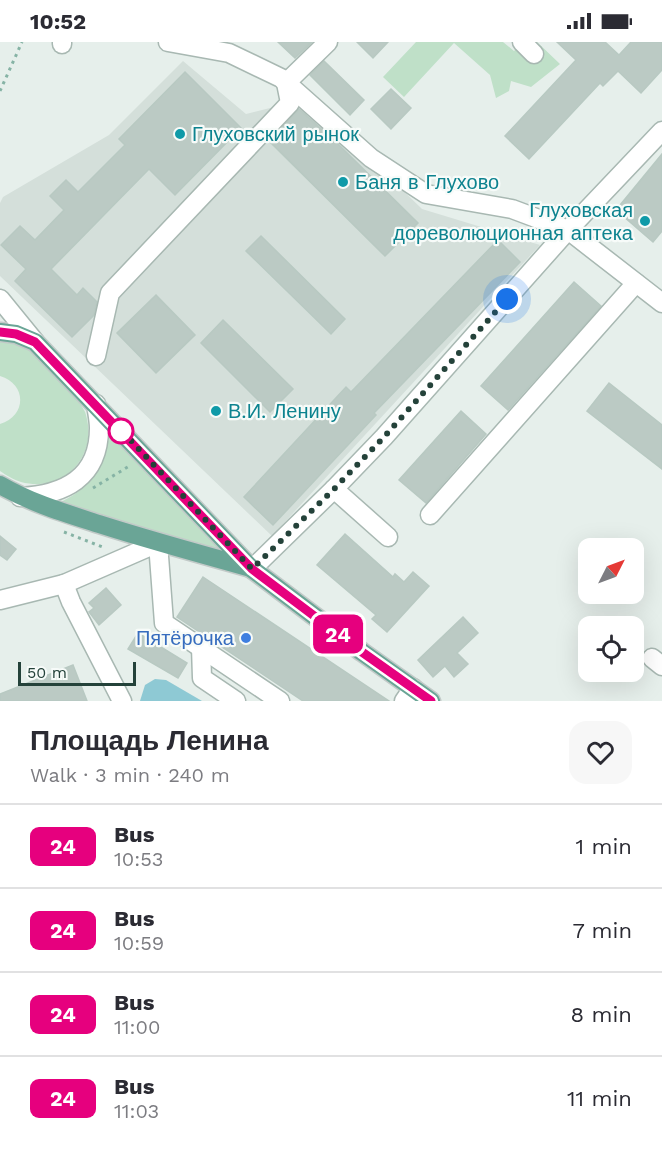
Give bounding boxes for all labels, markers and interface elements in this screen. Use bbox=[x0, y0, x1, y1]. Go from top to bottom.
text: 10:52 bbox=[30, 9, 86, 34]
place label: Глуховский рынок bbox=[192, 122, 359, 146]
marker: Глуховский рынок bbox=[173, 127, 187, 141]
place label: Баня в Глухово bbox=[355, 170, 499, 194]
marker: Баня в Глухово bbox=[336, 175, 350, 189]
place label: Глуховская дореволюционная аптека bbox=[393, 198, 634, 245]
marker: Глуховская дореволюционная аптека bbox=[638, 214, 652, 228]
your location bbox=[492, 284, 522, 314]
place label: В.И. Ленину bbox=[228, 399, 341, 423]
marker: В.И. Ленину bbox=[209, 404, 223, 418]
unlabelled marker bbox=[108, 418, 134, 444]
north arrow bbox=[578, 538, 644, 604]
map controls bbox=[578, 538, 644, 682]
line badge: 24 bbox=[311, 614, 365, 654]
button: locate bbox=[578, 616, 644, 682]
text: 24 bbox=[325, 622, 351, 647]
place label: Пятёрочка bbox=[136, 626, 235, 650]
marker: Пятёрочка bbox=[239, 631, 253, 645]
scale bar bbox=[18, 659, 136, 686]
text: 50 m bbox=[27, 663, 67, 682]
button: heart bbox=[569, 721, 632, 784]
text: Площадь Ленина bbox=[30, 724, 268, 757]
text: Walk · 3 min · 240 m bbox=[30, 763, 230, 787]
text: Bus bbox=[114, 822, 154, 847]
text: 24 bbox=[50, 834, 76, 859]
text: 1 min bbox=[575, 834, 632, 859]
text: 10:53 bbox=[114, 847, 163, 871]
text: Bus bbox=[114, 906, 154, 931]
text: 24 bbox=[50, 918, 76, 943]
text: 7 min bbox=[572, 918, 632, 943]
text: 10:59 bbox=[114, 931, 164, 955]
text: Bus bbox=[114, 990, 154, 1015]
text: 24 bbox=[50, 1002, 76, 1027]
text: 8 min bbox=[571, 1002, 632, 1027]
text: 11:00 bbox=[114, 1015, 160, 1039]
text: Bus bbox=[114, 1074, 154, 1099]
text: 24 bbox=[50, 1086, 76, 1111]
text: 11 min bbox=[567, 1086, 632, 1111]
text: 11:03 bbox=[114, 1099, 159, 1123]

